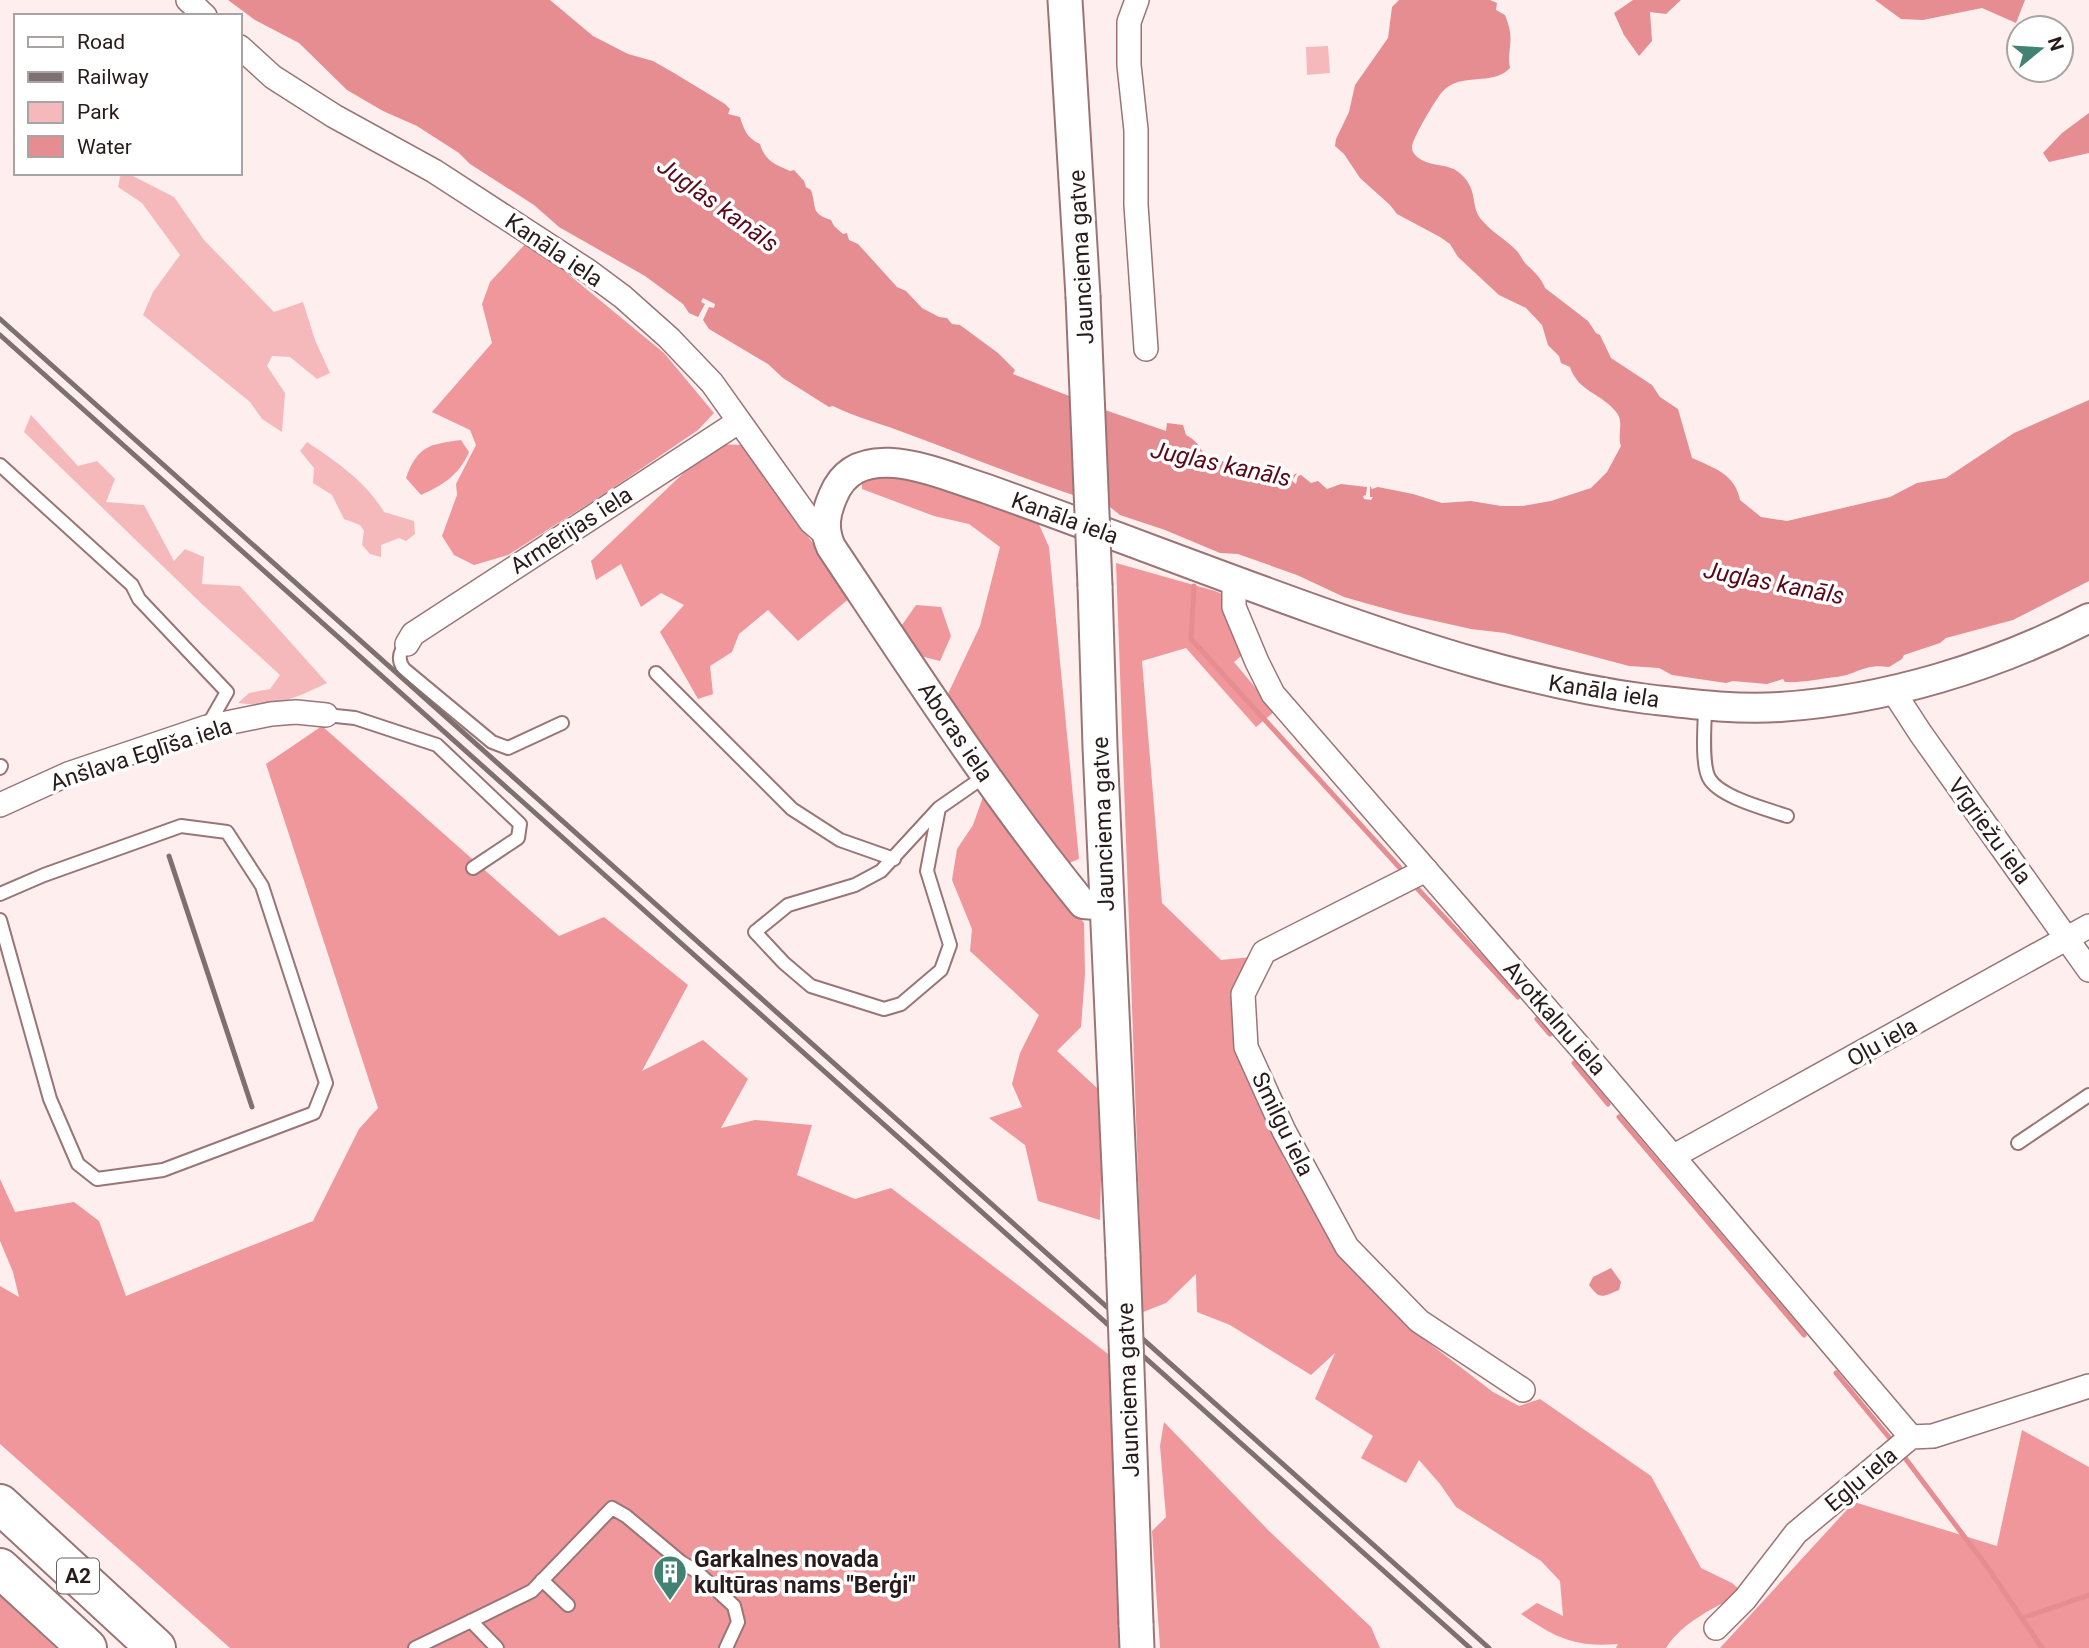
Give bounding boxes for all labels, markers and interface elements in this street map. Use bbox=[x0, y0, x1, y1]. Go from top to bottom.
legend bbox=[14, 14, 242, 175]
north arrow bbox=[2005, 14, 2075, 84]
text: Road bbox=[77, 30, 125, 54]
text: N bbox=[2043, 34, 2069, 54]
text: Railway bbox=[77, 65, 149, 89]
text: Park bbox=[77, 100, 120, 124]
text: Water bbox=[77, 135, 132, 159]
water label: Juglas kanāls bbox=[652, 152, 784, 258]
street label: Jaunciema gatve bbox=[1063, 169, 1100, 345]
street label: Kanāla iela bbox=[500, 208, 608, 293]
water label: Juglas kanāls bbox=[1148, 435, 1294, 493]
street label: Armērijas iela bbox=[505, 481, 637, 580]
street label: Kanāla iela bbox=[1008, 487, 1122, 550]
water label: Juglas kanāls bbox=[1701, 556, 1847, 610]
street label: Kanāla iela bbox=[1547, 669, 1661, 714]
street label: Aboras iela bbox=[912, 677, 999, 787]
street label: Anšlava Eglīša iela bbox=[47, 712, 236, 797]
street label: Jaunciema gatve bbox=[1087, 736, 1120, 912]
street label: Vīgriežu iela bbox=[1942, 773, 2037, 890]
street label: Avotkalnu iela bbox=[1498, 956, 1612, 1081]
street label: Oļu iela bbox=[1843, 1012, 1922, 1073]
street label: Smilgu iela bbox=[1246, 1068, 1319, 1181]
street label: Jaunciema gatve bbox=[1112, 1302, 1145, 1478]
street label: Egļu iela bbox=[1820, 1442, 1903, 1517]
place label: Garkalnes novada kultūras nams "Berģi" bbox=[694, 1546, 916, 1599]
building icon: Garkalnes novada kultūras nams "Berģi" bbox=[651, 1553, 689, 1602]
road number: A2 bbox=[57, 1558, 99, 1594]

